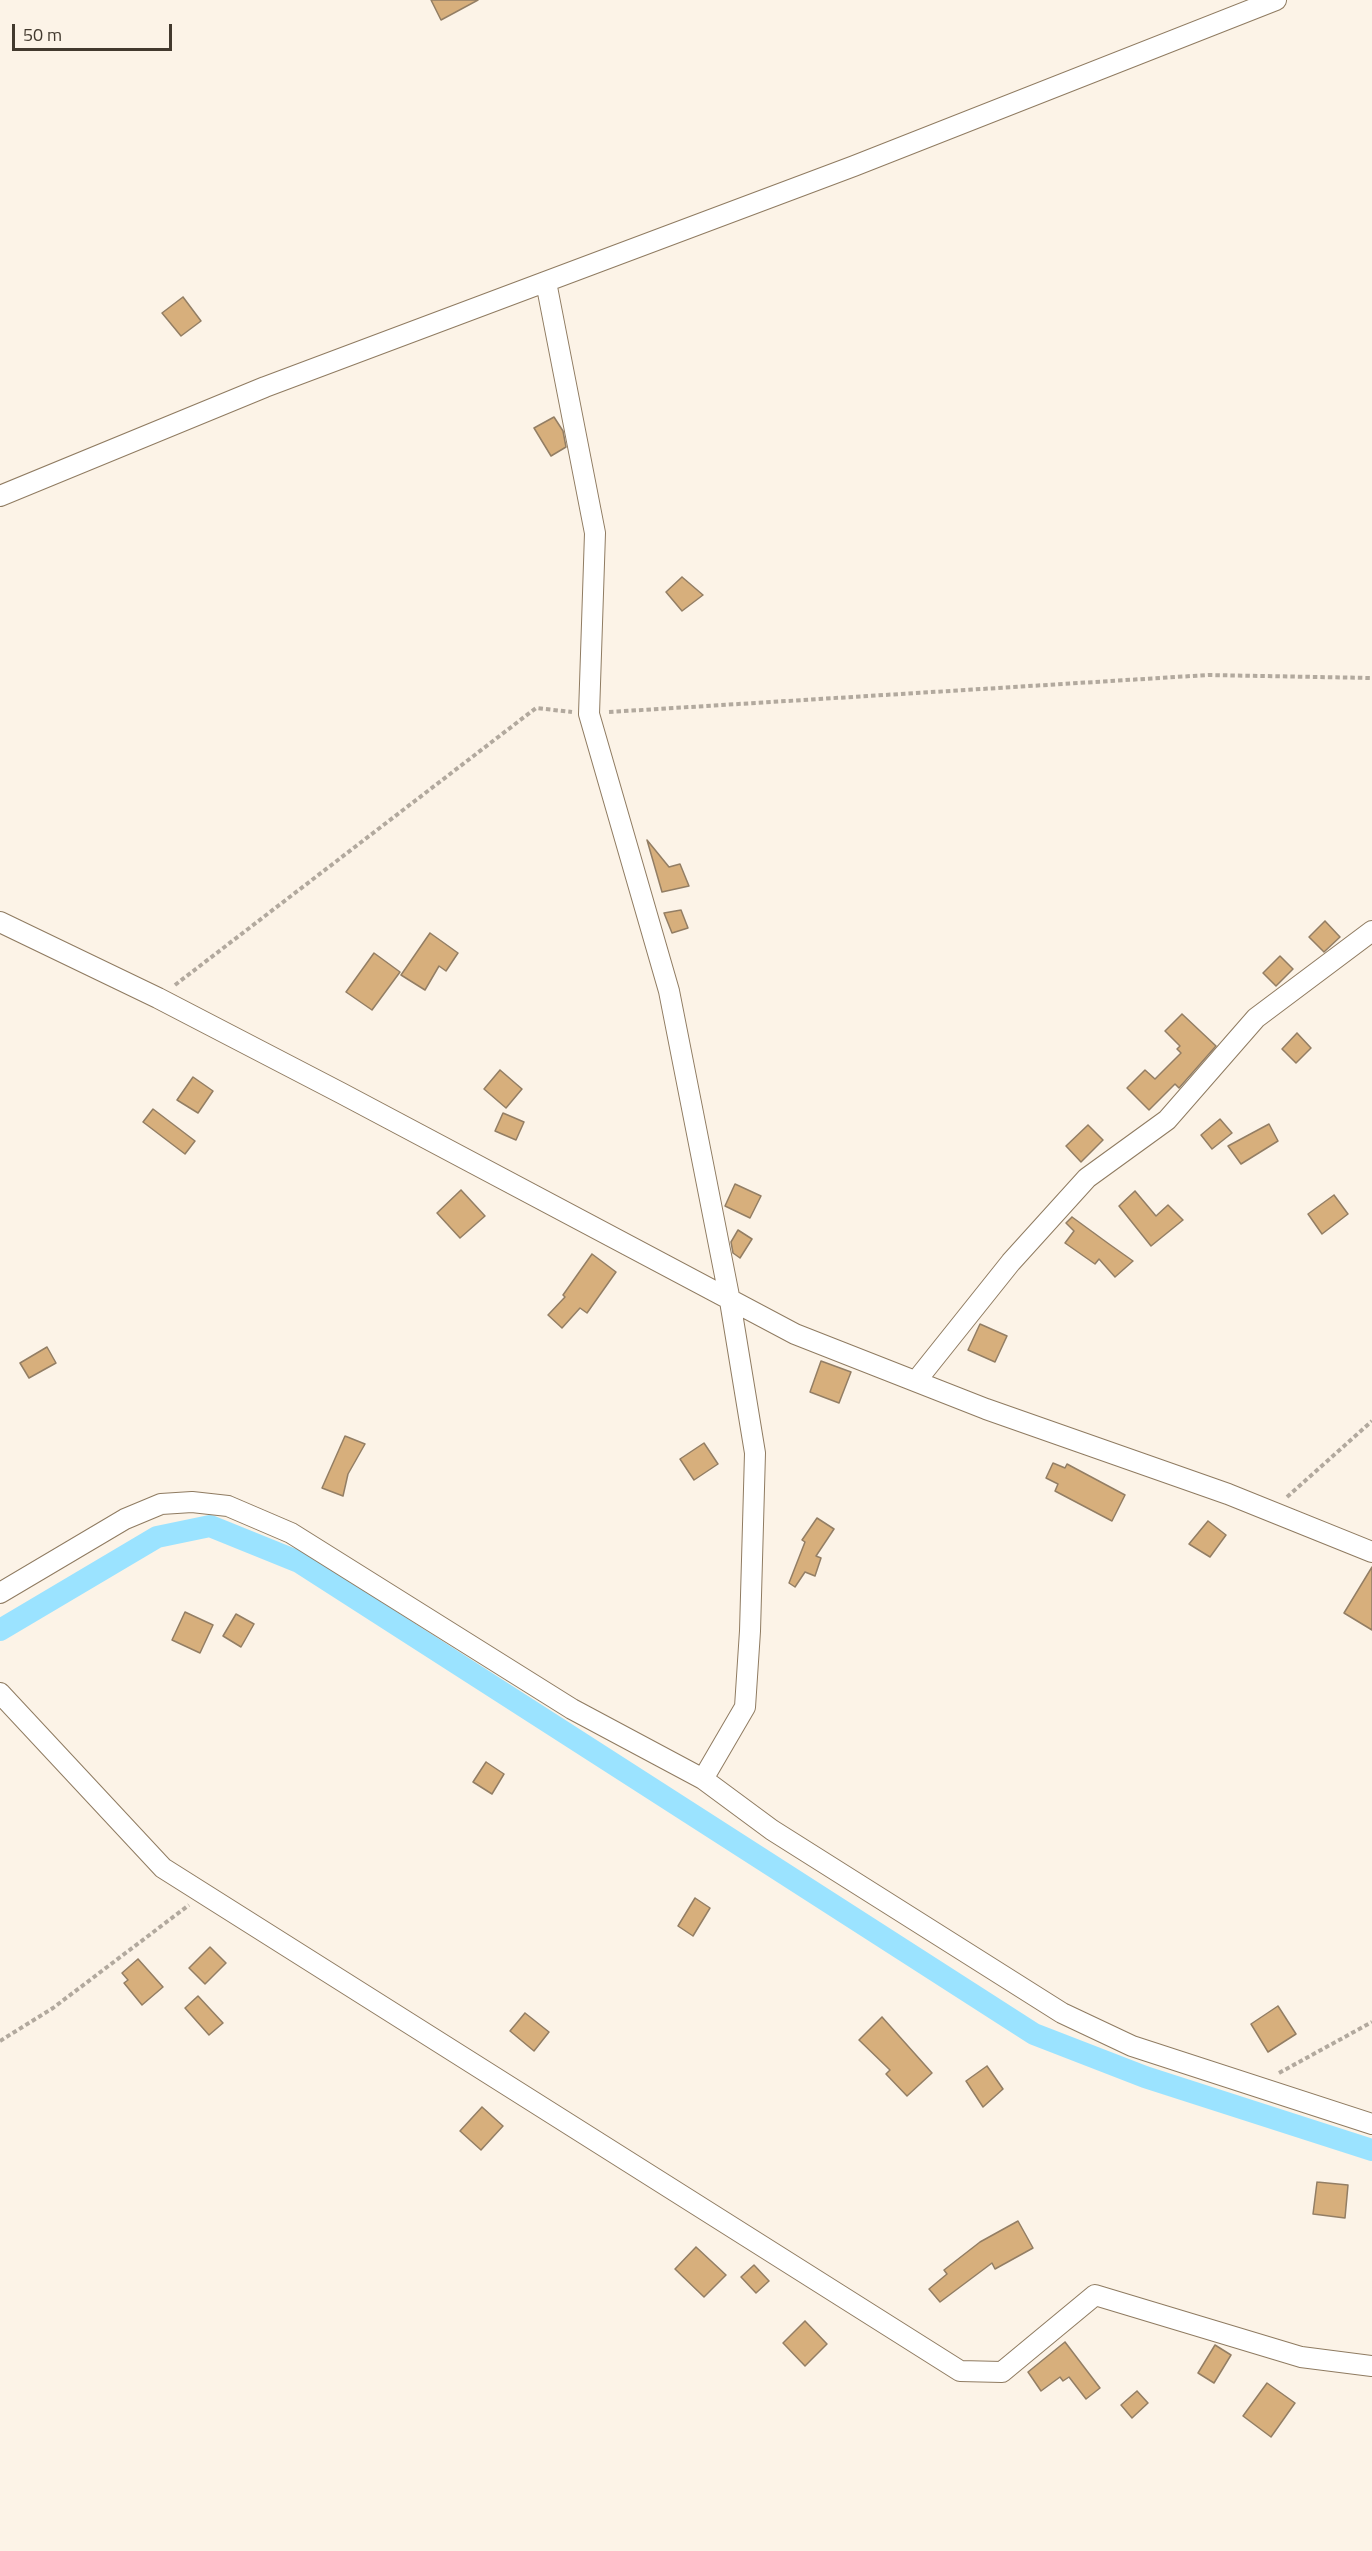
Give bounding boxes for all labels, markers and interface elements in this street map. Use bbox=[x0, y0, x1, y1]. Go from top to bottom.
scale bar bbox=[15, 12, 176, 50]
text: 50 m bbox=[23, 21, 62, 48]

